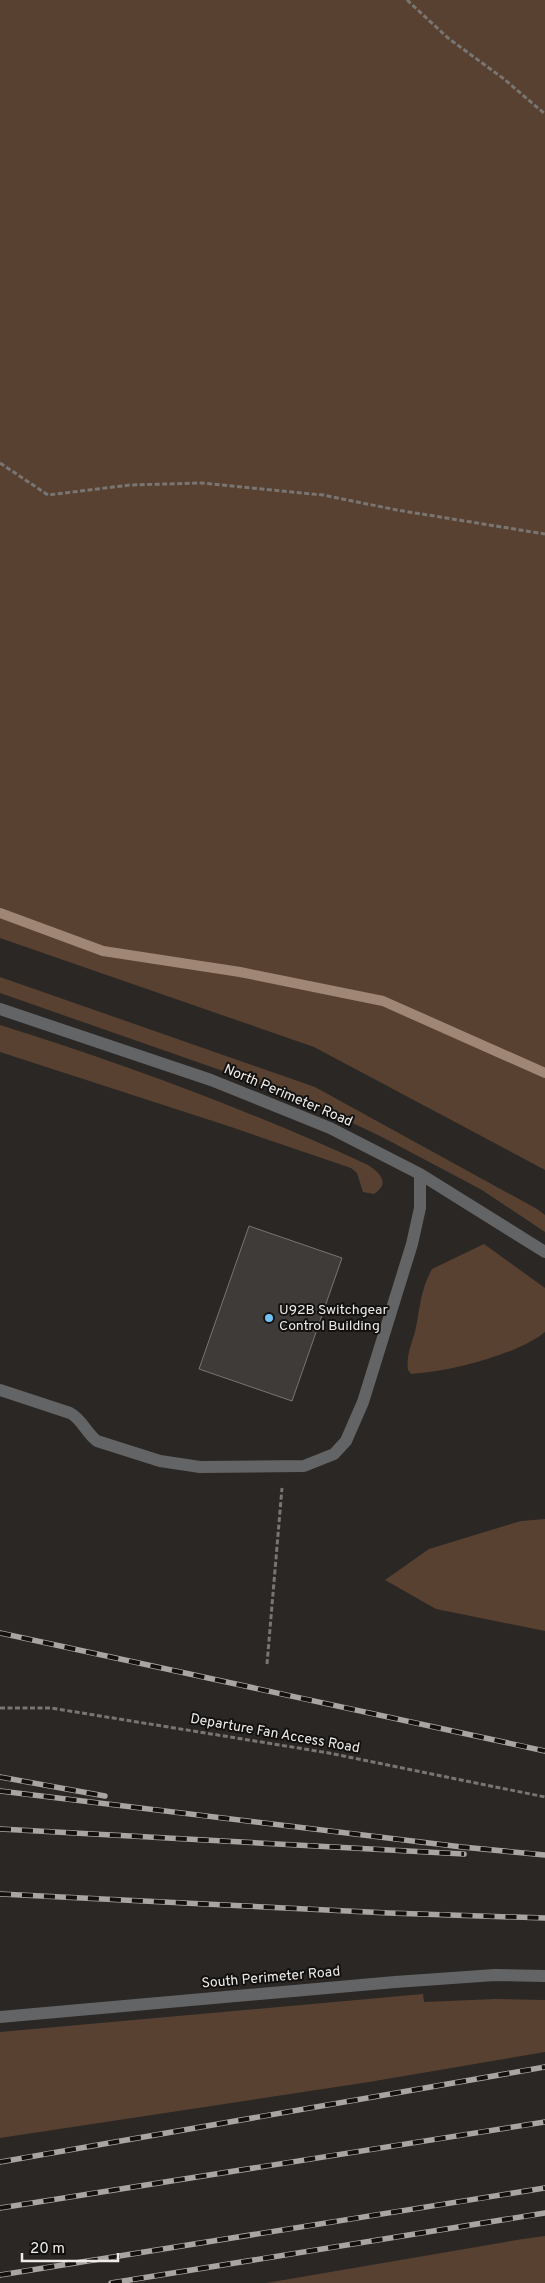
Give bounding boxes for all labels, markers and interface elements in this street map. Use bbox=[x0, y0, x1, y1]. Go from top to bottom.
street label: North Perimeter Road bbox=[221, 1061, 355, 1131]
place label: U92B Switchgear Control Building bbox=[279, 1302, 389, 1335]
marker: U92B Switchgear Control Building bbox=[263, 1312, 275, 1324]
street label: Departure Fan Access Road bbox=[189, 1711, 361, 1757]
street label: South Perimeter Road bbox=[201, 1963, 341, 1993]
scale bar bbox=[22, 2230, 119, 2262]
text: 20 m bbox=[30, 2240, 65, 2259]

